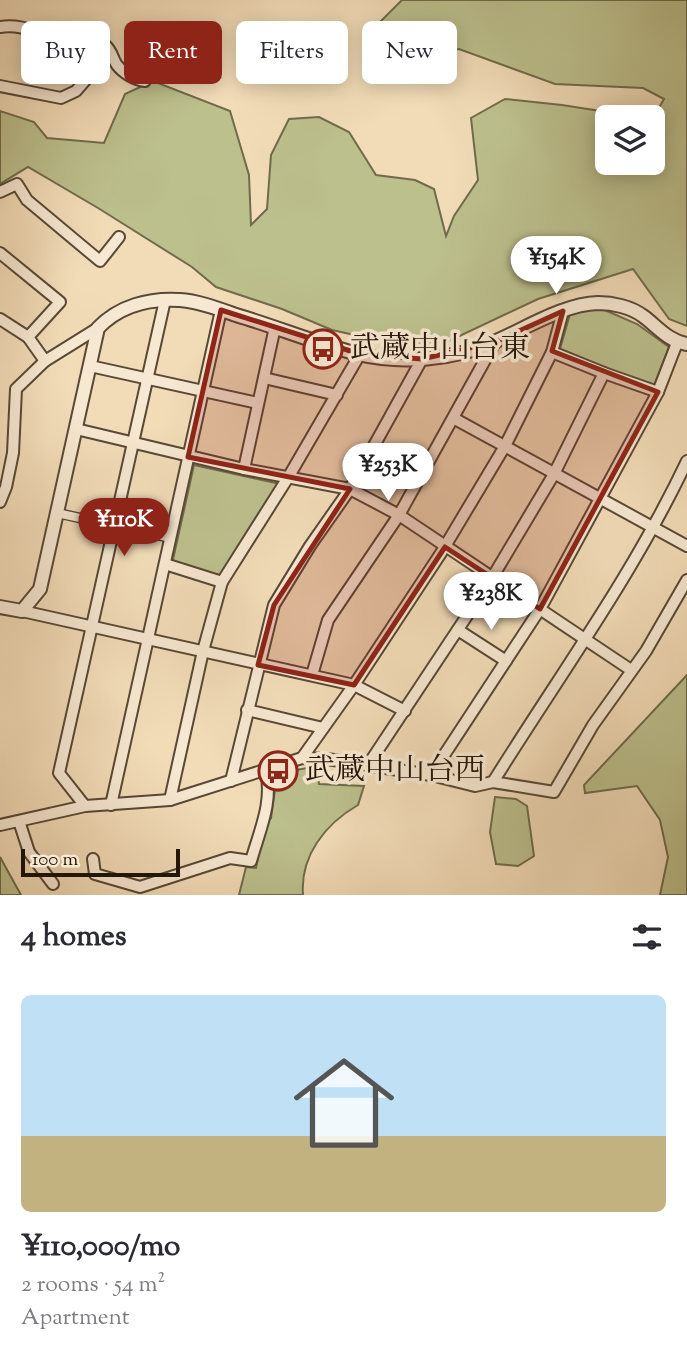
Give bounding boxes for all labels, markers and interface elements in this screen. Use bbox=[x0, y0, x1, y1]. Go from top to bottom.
chip: Buy bbox=[21, 21, 110, 84]
chip: Rent bbox=[124, 21, 222, 84]
chip: Filters bbox=[236, 21, 348, 84]
chip: New bbox=[362, 21, 457, 84]
map controls bbox=[595, 105, 665, 175]
button: layers bbox=[595, 105, 665, 175]
pin: ¥154K bbox=[507, 236, 605, 296]
text: ¥154K bbox=[527, 242, 585, 275]
bus stop icon: 武蔵中山台東 bbox=[302, 328, 344, 370]
place label: 武蔵中山台東 bbox=[350, 328, 530, 371]
pin: ¥253K bbox=[339, 444, 437, 503]
text: ¥253K bbox=[358, 449, 418, 482]
pin: ¥110K bbox=[75, 498, 173, 558]
text: ¥110K bbox=[94, 504, 154, 537]
pin: ¥238K bbox=[442, 572, 540, 632]
text: ¥238K bbox=[460, 578, 522, 611]
bus stop icon: 武蔵中山台西 bbox=[257, 750, 299, 792]
place label: 武蔵中山台西 bbox=[305, 750, 485, 793]
scale bar bbox=[21, 846, 180, 878]
text: 100 m bbox=[32, 847, 78, 874]
text: 4 homes bbox=[21, 916, 127, 959]
icon: filters bbox=[628, 918, 666, 956]
icon: home bbox=[281, 1040, 407, 1166]
text: ¥110,000/mo bbox=[21, 1226, 180, 1269]
text: 2 rooms · 54 m² bbox=[21, 1269, 165, 1302]
text: Apartment bbox=[21, 1302, 130, 1335]

